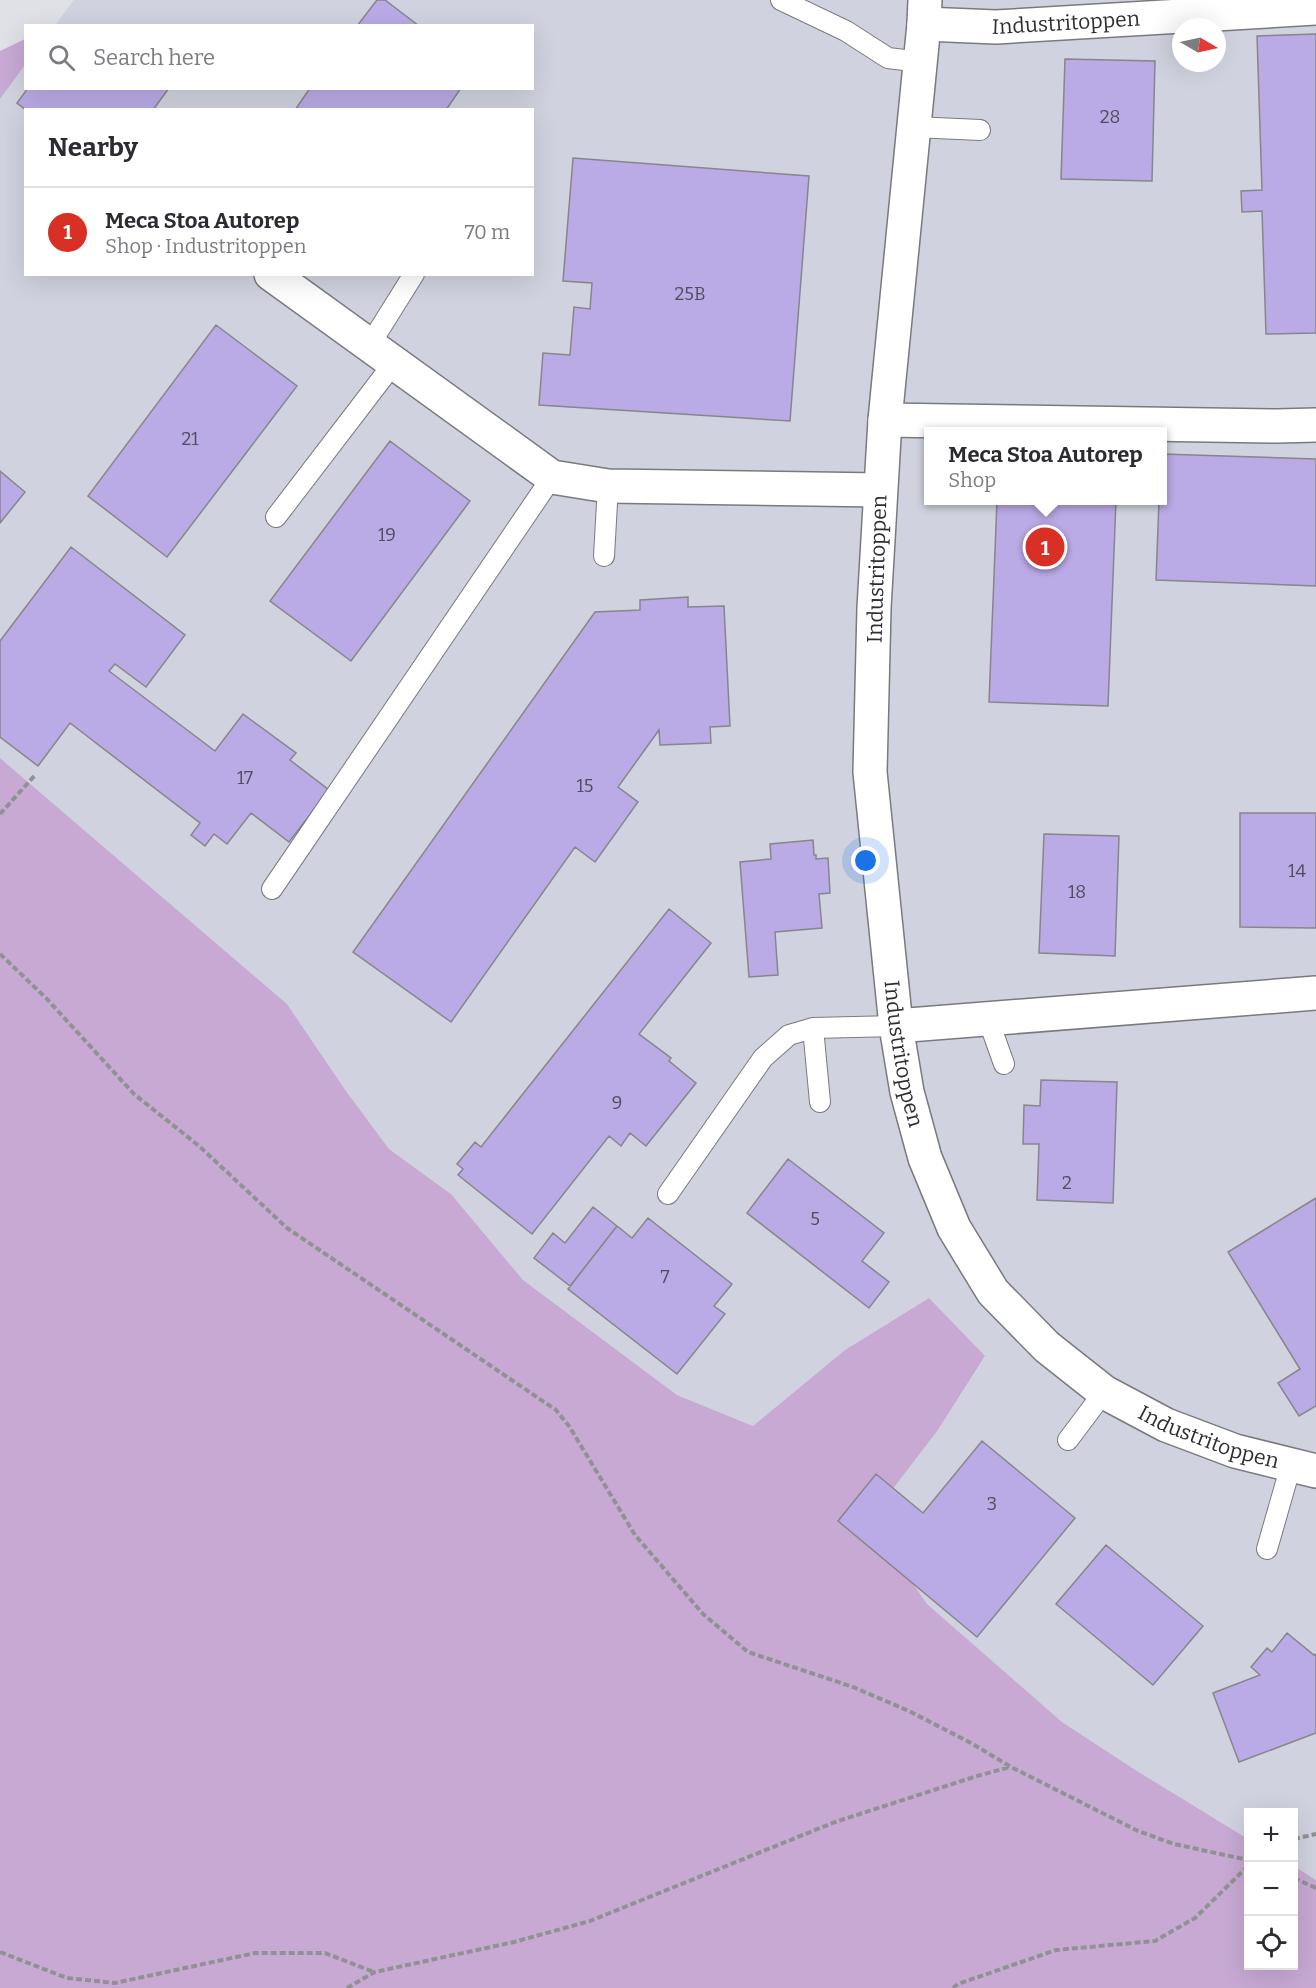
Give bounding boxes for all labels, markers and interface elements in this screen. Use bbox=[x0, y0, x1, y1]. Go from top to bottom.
street label: Industritoppen bbox=[991, 5, 1141, 40]
north arrow bbox=[1172, 18, 1226, 72]
search box bbox=[24, 24, 534, 90]
icon: search bbox=[45, 41, 78, 74]
text: Search here bbox=[93, 44, 215, 71]
house number: 28 bbox=[1100, 106, 1120, 128]
text: Nearby bbox=[48, 132, 138, 163]
text: Meca Stoa Autorep bbox=[105, 207, 299, 234]
text: 1 bbox=[63, 220, 72, 244]
text: 70 m bbox=[464, 220, 510, 244]
text: Shop · Industritoppen bbox=[105, 234, 306, 258]
house number: 25B bbox=[674, 283, 706, 305]
popup bbox=[924, 427, 1167, 505]
house number: 21 bbox=[181, 428, 199, 450]
text: Meca Stoa Autorep bbox=[948, 441, 1143, 468]
text: Shop bbox=[948, 468, 996, 492]
street label: Industritoppen bbox=[861, 494, 893, 644]
house number: 19 bbox=[378, 524, 396, 546]
pin: 1 bbox=[1026, 524, 1064, 570]
house number: 17 bbox=[237, 767, 253, 789]
house number: 15 bbox=[577, 775, 593, 797]
your location bbox=[851, 846, 880, 875]
house number: 14 bbox=[1288, 860, 1306, 882]
house number: 18 bbox=[1068, 881, 1086, 903]
street label: Industritoppen bbox=[878, 979, 929, 1130]
house number: 9 bbox=[612, 1092, 622, 1114]
house number: 2 bbox=[1062, 1172, 1072, 1194]
house number: 5 bbox=[810, 1208, 820, 1230]
house number: 7 bbox=[660, 1266, 670, 1288]
street label: Industritoppen bbox=[1134, 1400, 1282, 1474]
house number: 3 bbox=[987, 1493, 997, 1515]
map controls bbox=[1244, 1808, 1298, 1970]
button: + bbox=[1244, 1808, 1298, 1862]
button: − bbox=[1244, 1862, 1298, 1916]
button: locate bbox=[1244, 1916, 1298, 1970]

